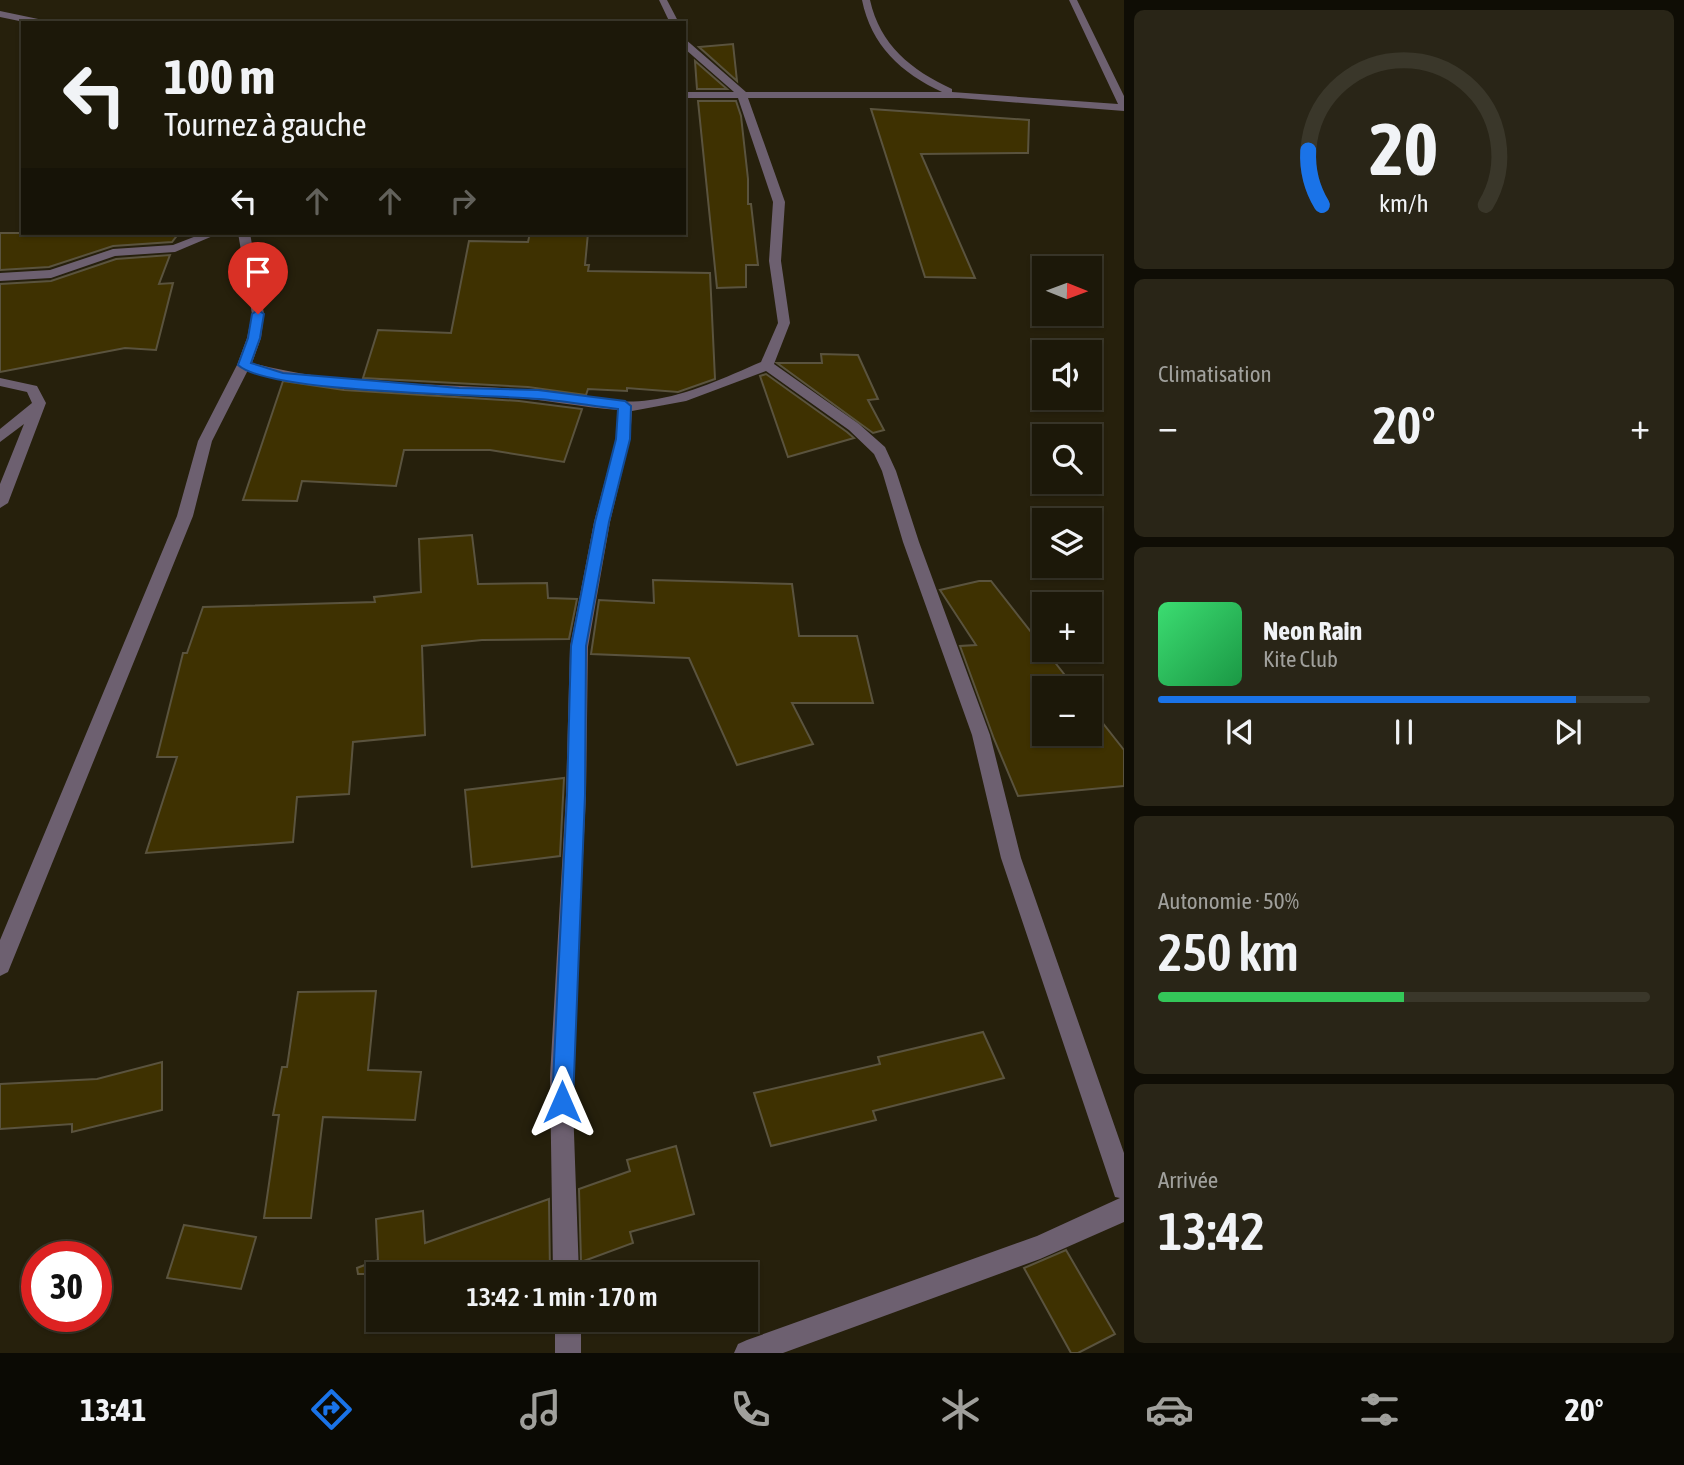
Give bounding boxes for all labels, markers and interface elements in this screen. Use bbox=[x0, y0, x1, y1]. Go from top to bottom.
text: 100 m bbox=[164, 48, 275, 104]
icon: left bbox=[49, 49, 140, 140]
text: Tournez à gauche bbox=[164, 106, 367, 143]
text: 20 bbox=[1370, 108, 1438, 191]
icon: left bbox=[225, 182, 263, 220]
icon: ahead bbox=[298, 182, 336, 220]
icon: ahead bbox=[371, 182, 409, 220]
icon: right bbox=[444, 182, 482, 220]
text: km/h bbox=[1379, 189, 1429, 217]
pin bbox=[228, 242, 288, 314]
icon: arrive bbox=[239, 253, 277, 291]
north arrow bbox=[1032, 256, 1102, 326]
map controls bbox=[1032, 256, 1102, 746]
button: sound bbox=[1032, 340, 1102, 410]
text: Climatisation bbox=[1158, 361, 1272, 387]
text: 20° bbox=[1372, 395, 1436, 455]
text: − bbox=[1158, 404, 1178, 447]
text: + bbox=[1630, 404, 1650, 447]
button: search bbox=[1032, 424, 1102, 494]
button: layers bbox=[1032, 508, 1102, 578]
button: + bbox=[1032, 592, 1102, 662]
text: Neon Rain bbox=[1263, 616, 1362, 646]
text: Kite Club bbox=[1263, 646, 1338, 672]
button: − bbox=[1032, 676, 1102, 746]
icon: previous bbox=[1221, 713, 1259, 751]
icon: pause bbox=[1385, 713, 1423, 751]
icon: next bbox=[1549, 713, 1587, 751]
text: Autonomie · 50% bbox=[1158, 888, 1299, 914]
text: 250 km bbox=[1158, 922, 1299, 982]
position arrow bbox=[525, 1065, 599, 1139]
text: Arrivée bbox=[1158, 1167, 1218, 1193]
text: 13:42 bbox=[1158, 1201, 1265, 1261]
speed limit sign: 30 bbox=[21, 1241, 112, 1332]
text: 13:42 · 1 min · 170 m bbox=[467, 1282, 657, 1312]
icon: directions bbox=[307, 1385, 356, 1434]
icon: music bbox=[516, 1385, 565, 1434]
icon: phone bbox=[726, 1385, 775, 1434]
icon: climate bbox=[936, 1385, 985, 1434]
icon: car bbox=[1145, 1385, 1194, 1434]
icon: filters bbox=[1355, 1385, 1404, 1434]
text: 13:41 bbox=[80, 1391, 146, 1428]
text: 20° bbox=[1565, 1391, 1604, 1428]

